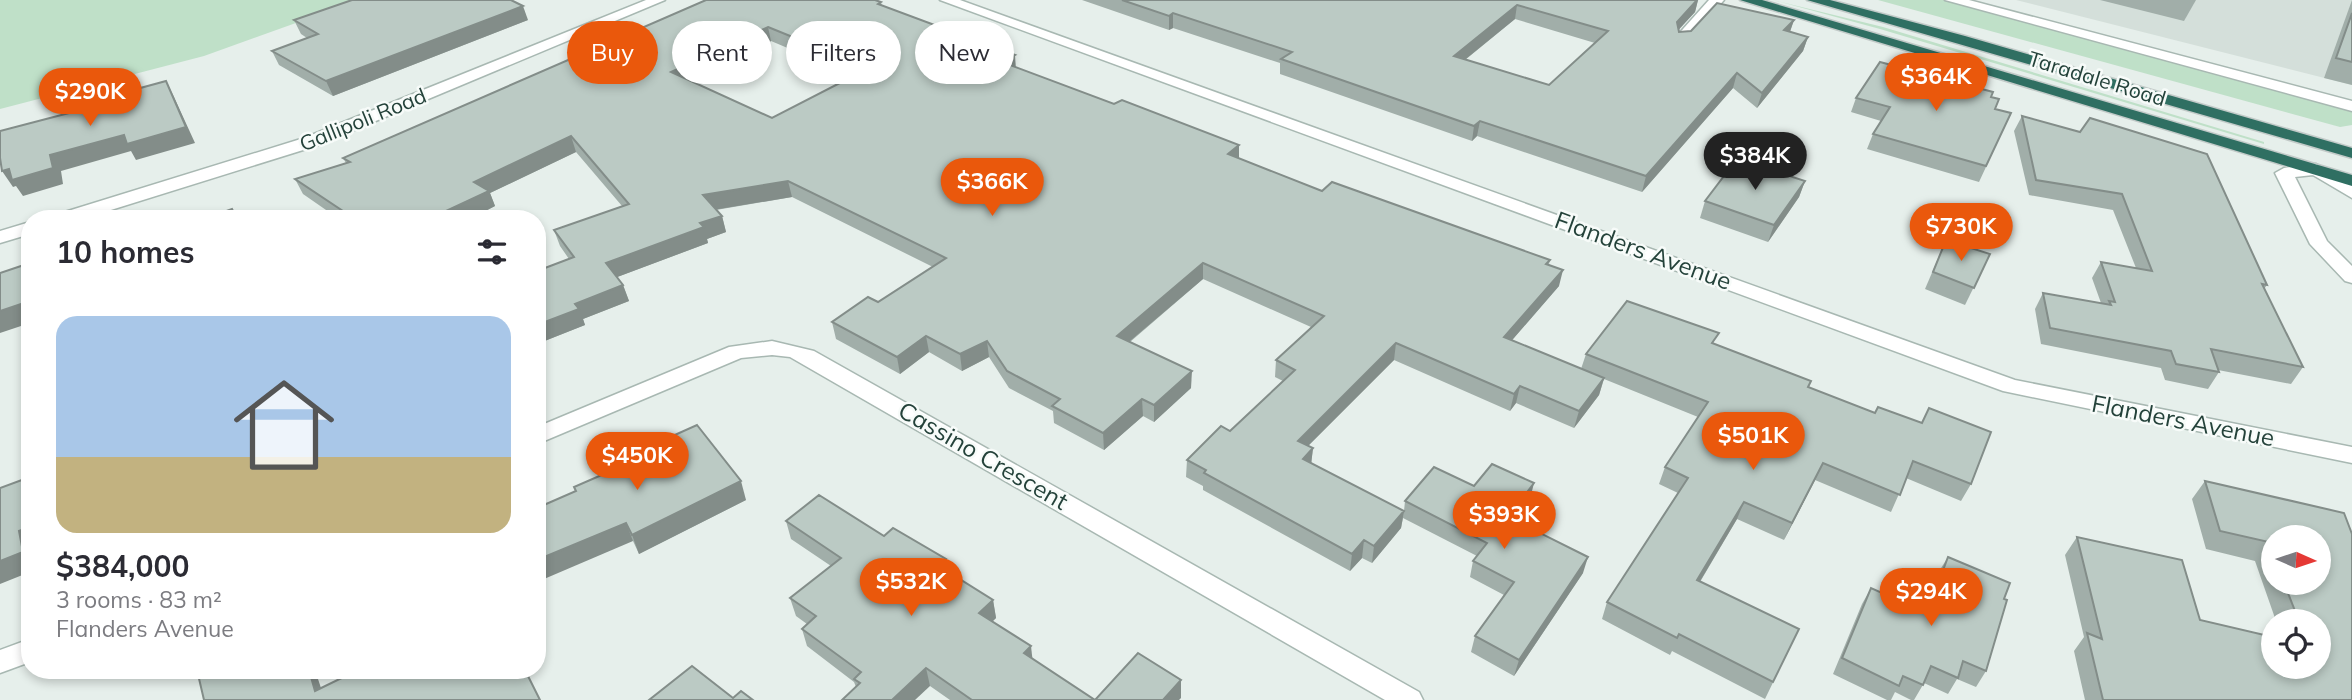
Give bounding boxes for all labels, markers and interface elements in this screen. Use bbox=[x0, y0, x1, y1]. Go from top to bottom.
chip: Buy bbox=[567, 21, 658, 84]
chip: Rent bbox=[672, 21, 772, 84]
chip: Filters bbox=[786, 21, 901, 84]
chip: New bbox=[915, 21, 1014, 84]
street label: Taradale Road bbox=[2025, 45, 2169, 111]
pin: $364K bbox=[1887, 54, 1985, 113]
text: $364K bbox=[1901, 61, 1971, 90]
pin: $290K bbox=[41, 68, 139, 128]
text: $290K bbox=[55, 76, 125, 105]
street label: Gallipoli Road bbox=[295, 82, 430, 156]
pin: $384K bbox=[1706, 132, 1804, 192]
text: $384K bbox=[1720, 140, 1790, 169]
pin: $366K bbox=[943, 158, 1041, 218]
text: $366K bbox=[957, 166, 1027, 195]
street label: Flanders Avenue bbox=[1551, 204, 1736, 296]
pin: $730K bbox=[1912, 204, 2010, 263]
text: $730K bbox=[1926, 211, 1996, 240]
text: 10 homes bbox=[56, 233, 195, 271]
icon: filters bbox=[473, 233, 511, 271]
icon: home bbox=[221, 362, 347, 488]
street label: Flanders Avenue bbox=[2089, 388, 2277, 452]
street label: Cassino Crescent bbox=[893, 394, 1074, 516]
pin: $501K bbox=[1704, 412, 1802, 472]
text: $501K bbox=[1718, 420, 1788, 449]
pin: $450K bbox=[588, 433, 686, 492]
text: $450K bbox=[602, 440, 672, 469]
pin: $393K bbox=[1455, 491, 1553, 551]
text: $393K bbox=[1469, 499, 1539, 528]
north arrow bbox=[2261, 525, 2331, 595]
map controls bbox=[2261, 525, 2331, 679]
text: $384,000 bbox=[56, 547, 189, 585]
pin: $532K bbox=[862, 558, 960, 618]
text: $532K bbox=[876, 566, 946, 595]
pin: $294K bbox=[1882, 568, 1980, 628]
text: $294K bbox=[1896, 576, 1966, 605]
text: 3 rooms · 83 m² bbox=[56, 585, 222, 614]
button: locate bbox=[2261, 609, 2331, 679]
text: Flanders Avenue bbox=[56, 614, 234, 643]

